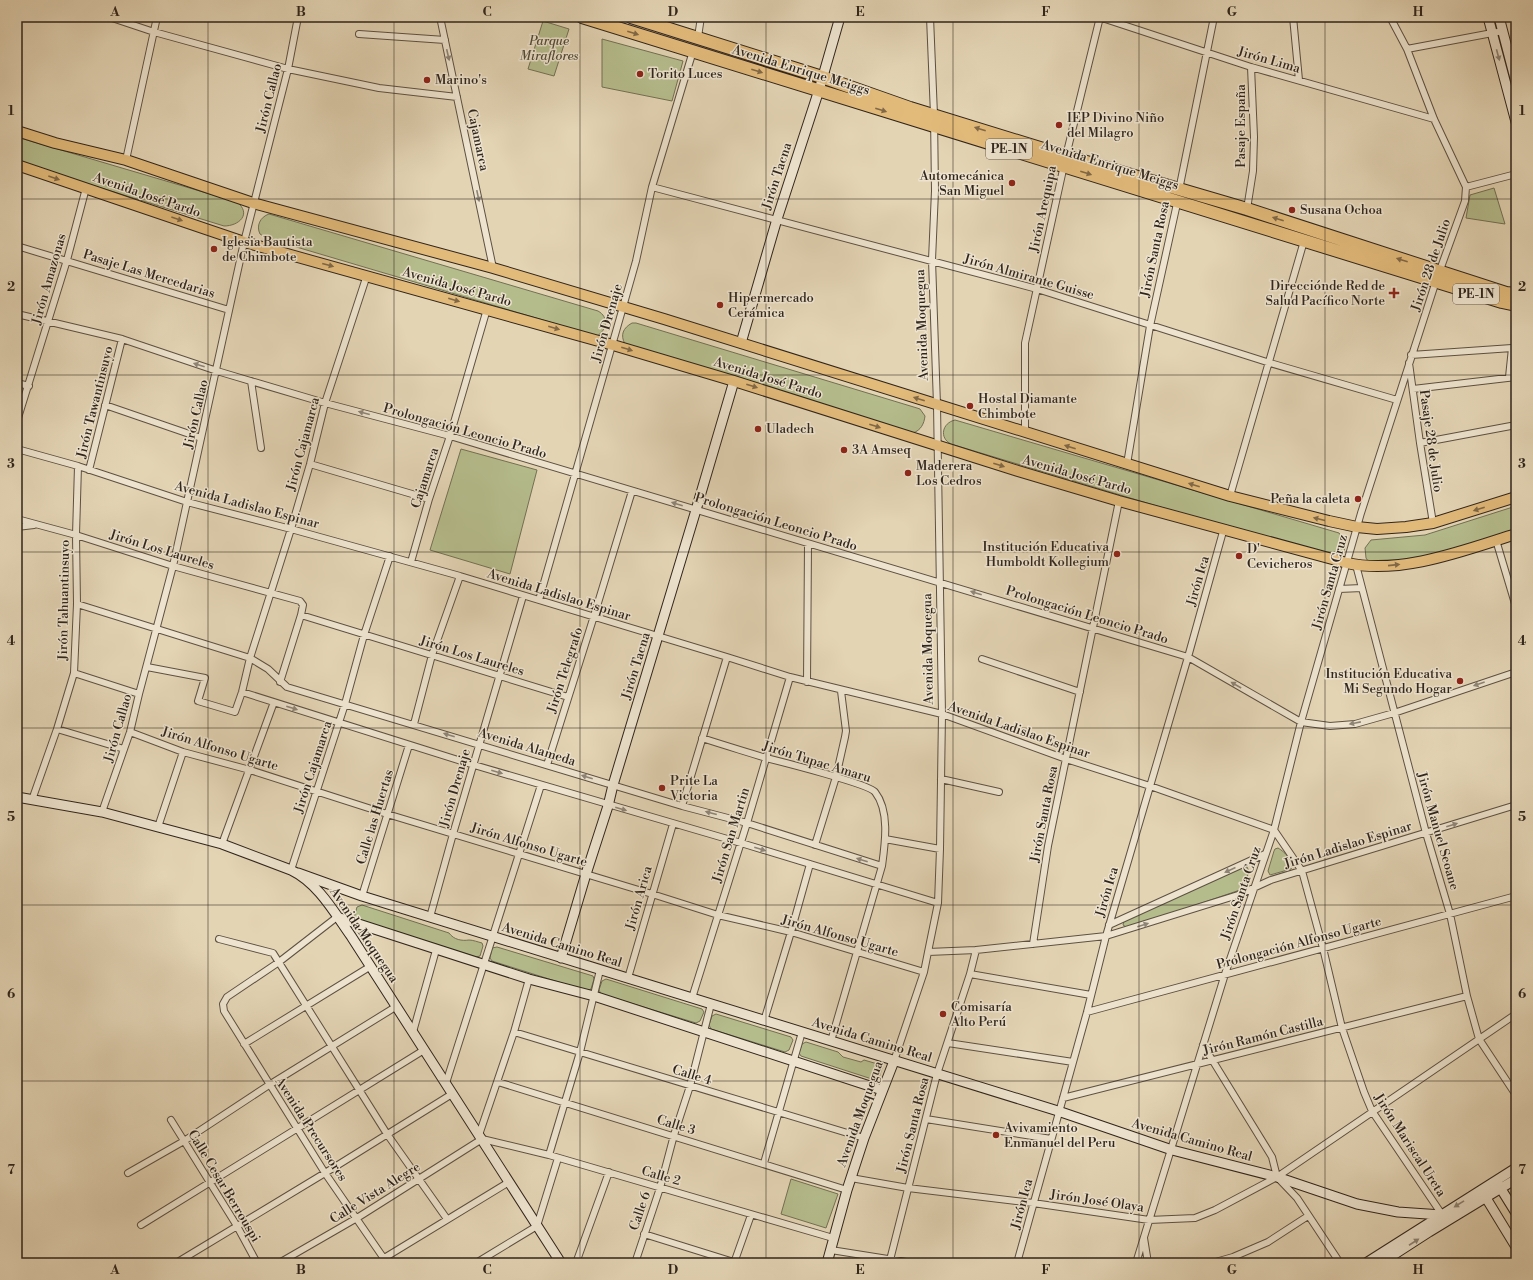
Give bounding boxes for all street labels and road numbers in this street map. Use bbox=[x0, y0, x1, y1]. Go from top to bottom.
street label: Avenida Enrique Meiggs bbox=[729, 41, 872, 99]
street label: Jirón Lima bbox=[1235, 43, 1303, 77]
street label: Jirón Callao bbox=[252, 62, 285, 135]
street label: Pasaje España bbox=[1233, 84, 1249, 168]
street label: Cajamarca bbox=[464, 108, 492, 173]
street label: Avenida Enrique Meiggs bbox=[1038, 136, 1181, 194]
road number: PE-1N bbox=[986, 139, 1032, 159]
street label: Jirón Tacna bbox=[758, 140, 795, 212]
street label: Jirón Arequipa bbox=[1026, 164, 1060, 255]
street label: Avenida José Pardo bbox=[90, 169, 203, 221]
street label: Jirón Santa Rosa bbox=[1137, 199, 1173, 299]
street label: Jirón 28 de Julio bbox=[1407, 217, 1454, 314]
street label: Jirón Amazonas bbox=[28, 231, 70, 327]
street label: Pasaje Las Mercedarias bbox=[81, 246, 217, 302]
street label: Jirón Almirante Guisse bbox=[961, 250, 1096, 303]
street label: Avenida José Pardo bbox=[400, 264, 513, 310]
street label: Avenida Moquegua bbox=[912, 269, 932, 382]
street label: Jirón Drenaje bbox=[588, 282, 626, 365]
road number: PE-1N bbox=[1453, 284, 1499, 304]
street label: Jirón Tawantinsuyo bbox=[73, 344, 117, 461]
street label: Avenida José Pardo bbox=[711, 354, 824, 402]
street label: Jirón Callao bbox=[180, 378, 212, 451]
street label: Pasaje 28 de Julio bbox=[1416, 389, 1446, 493]
street label: Jirón Cajamarca bbox=[283, 395, 323, 494]
street label: Prolongación Leoncio Prado bbox=[381, 400, 549, 462]
street label: Cajamarca bbox=[408, 445, 442, 510]
street label: Avenida José Pardo bbox=[1020, 452, 1133, 498]
street label: Avenida Ladislao Espinar bbox=[172, 478, 321, 532]
street label: Prolongación Leoncio Prado bbox=[693, 490, 859, 554]
street label: Jirón Los Laureles bbox=[107, 526, 217, 574]
street label: Jirón Santa Cruz bbox=[1309, 533, 1351, 632]
street label: Jirón Tahuantinsuyo bbox=[55, 539, 73, 662]
street label: Jirón Ica bbox=[1183, 554, 1213, 609]
street label: Avenida Ladislao Espinar bbox=[484, 565, 633, 625]
street label: Prolongación Leoncio Prado bbox=[1004, 583, 1170, 647]
street label: Avenida Moquegua bbox=[919, 593, 937, 706]
street label: Jirón Telegrafo bbox=[543, 625, 586, 716]
street label: Jirón Tacna bbox=[618, 630, 654, 702]
street label: Jirón Los Laureles bbox=[417, 632, 527, 680]
street label: Jirón Callao bbox=[100, 692, 135, 765]
street label: Avenida Ladislao Espinar bbox=[945, 698, 1092, 762]
street label: Jirón Cajamarca bbox=[290, 718, 336, 816]
street label: Jirón Alfonso Ugarte bbox=[159, 723, 281, 774]
street label: Avenida Alameda bbox=[475, 724, 578, 770]
street label: Jirón Tupac Amaru bbox=[760, 738, 874, 786]
street label: Jirón Drenaje bbox=[436, 747, 474, 830]
street label: Jirón Santa Rosa bbox=[1027, 764, 1061, 865]
street label: Calle las Huertas bbox=[353, 767, 397, 867]
street label: Jirón Manuel Seoane bbox=[1413, 769, 1463, 892]
street label: Jirón San Martin bbox=[709, 785, 753, 885]
street label: Jirón Ladislao Espinar bbox=[1281, 818, 1414, 872]
street label: Jirón Alfonso Ugarte bbox=[468, 819, 590, 870]
street label: Jirón Santa Cruz bbox=[1217, 844, 1264, 943]
street label: Jirón Arica bbox=[622, 864, 656, 933]
street label: Jirón Ica bbox=[1092, 865, 1122, 920]
street label: Avenida Moquegua bbox=[326, 884, 402, 986]
street label: Jirón Alfonso Ugarte bbox=[779, 911, 901, 961]
street label: Prolongación Alfonso Ugarte bbox=[1215, 913, 1384, 973]
street label: Avenida Camino Real bbox=[499, 919, 624, 971]
street label: Jirón Ramón Castilla bbox=[1200, 1013, 1325, 1059]
street label: Avenida Camino Real bbox=[809, 1014, 934, 1066]
street label: Avenida Moquegua bbox=[833, 1059, 887, 1170]
street label: Calle 4 bbox=[670, 1061, 714, 1089]
street label: Avenida Precursores bbox=[271, 1073, 351, 1184]
street label: Jirón Santa Rosa bbox=[893, 1075, 933, 1175]
street label: Jirón Mariscal Ureta bbox=[1370, 1090, 1450, 1200]
street label: Calle 3 bbox=[655, 1112, 697, 1138]
street label: Avenida Camino Real bbox=[1129, 1115, 1254, 1165]
street label: Calle Cesar Berrouspi bbox=[184, 1127, 264, 1245]
street label: Calle Vista Alegre bbox=[327, 1159, 424, 1227]
street label: Calle 2 bbox=[640, 1163, 682, 1189]
street label: Jirón Ica bbox=[1007, 1177, 1037, 1232]
street label: Jirón José Olaya bbox=[1048, 1186, 1145, 1216]
street label: Calle 6 bbox=[626, 1189, 654, 1233]

